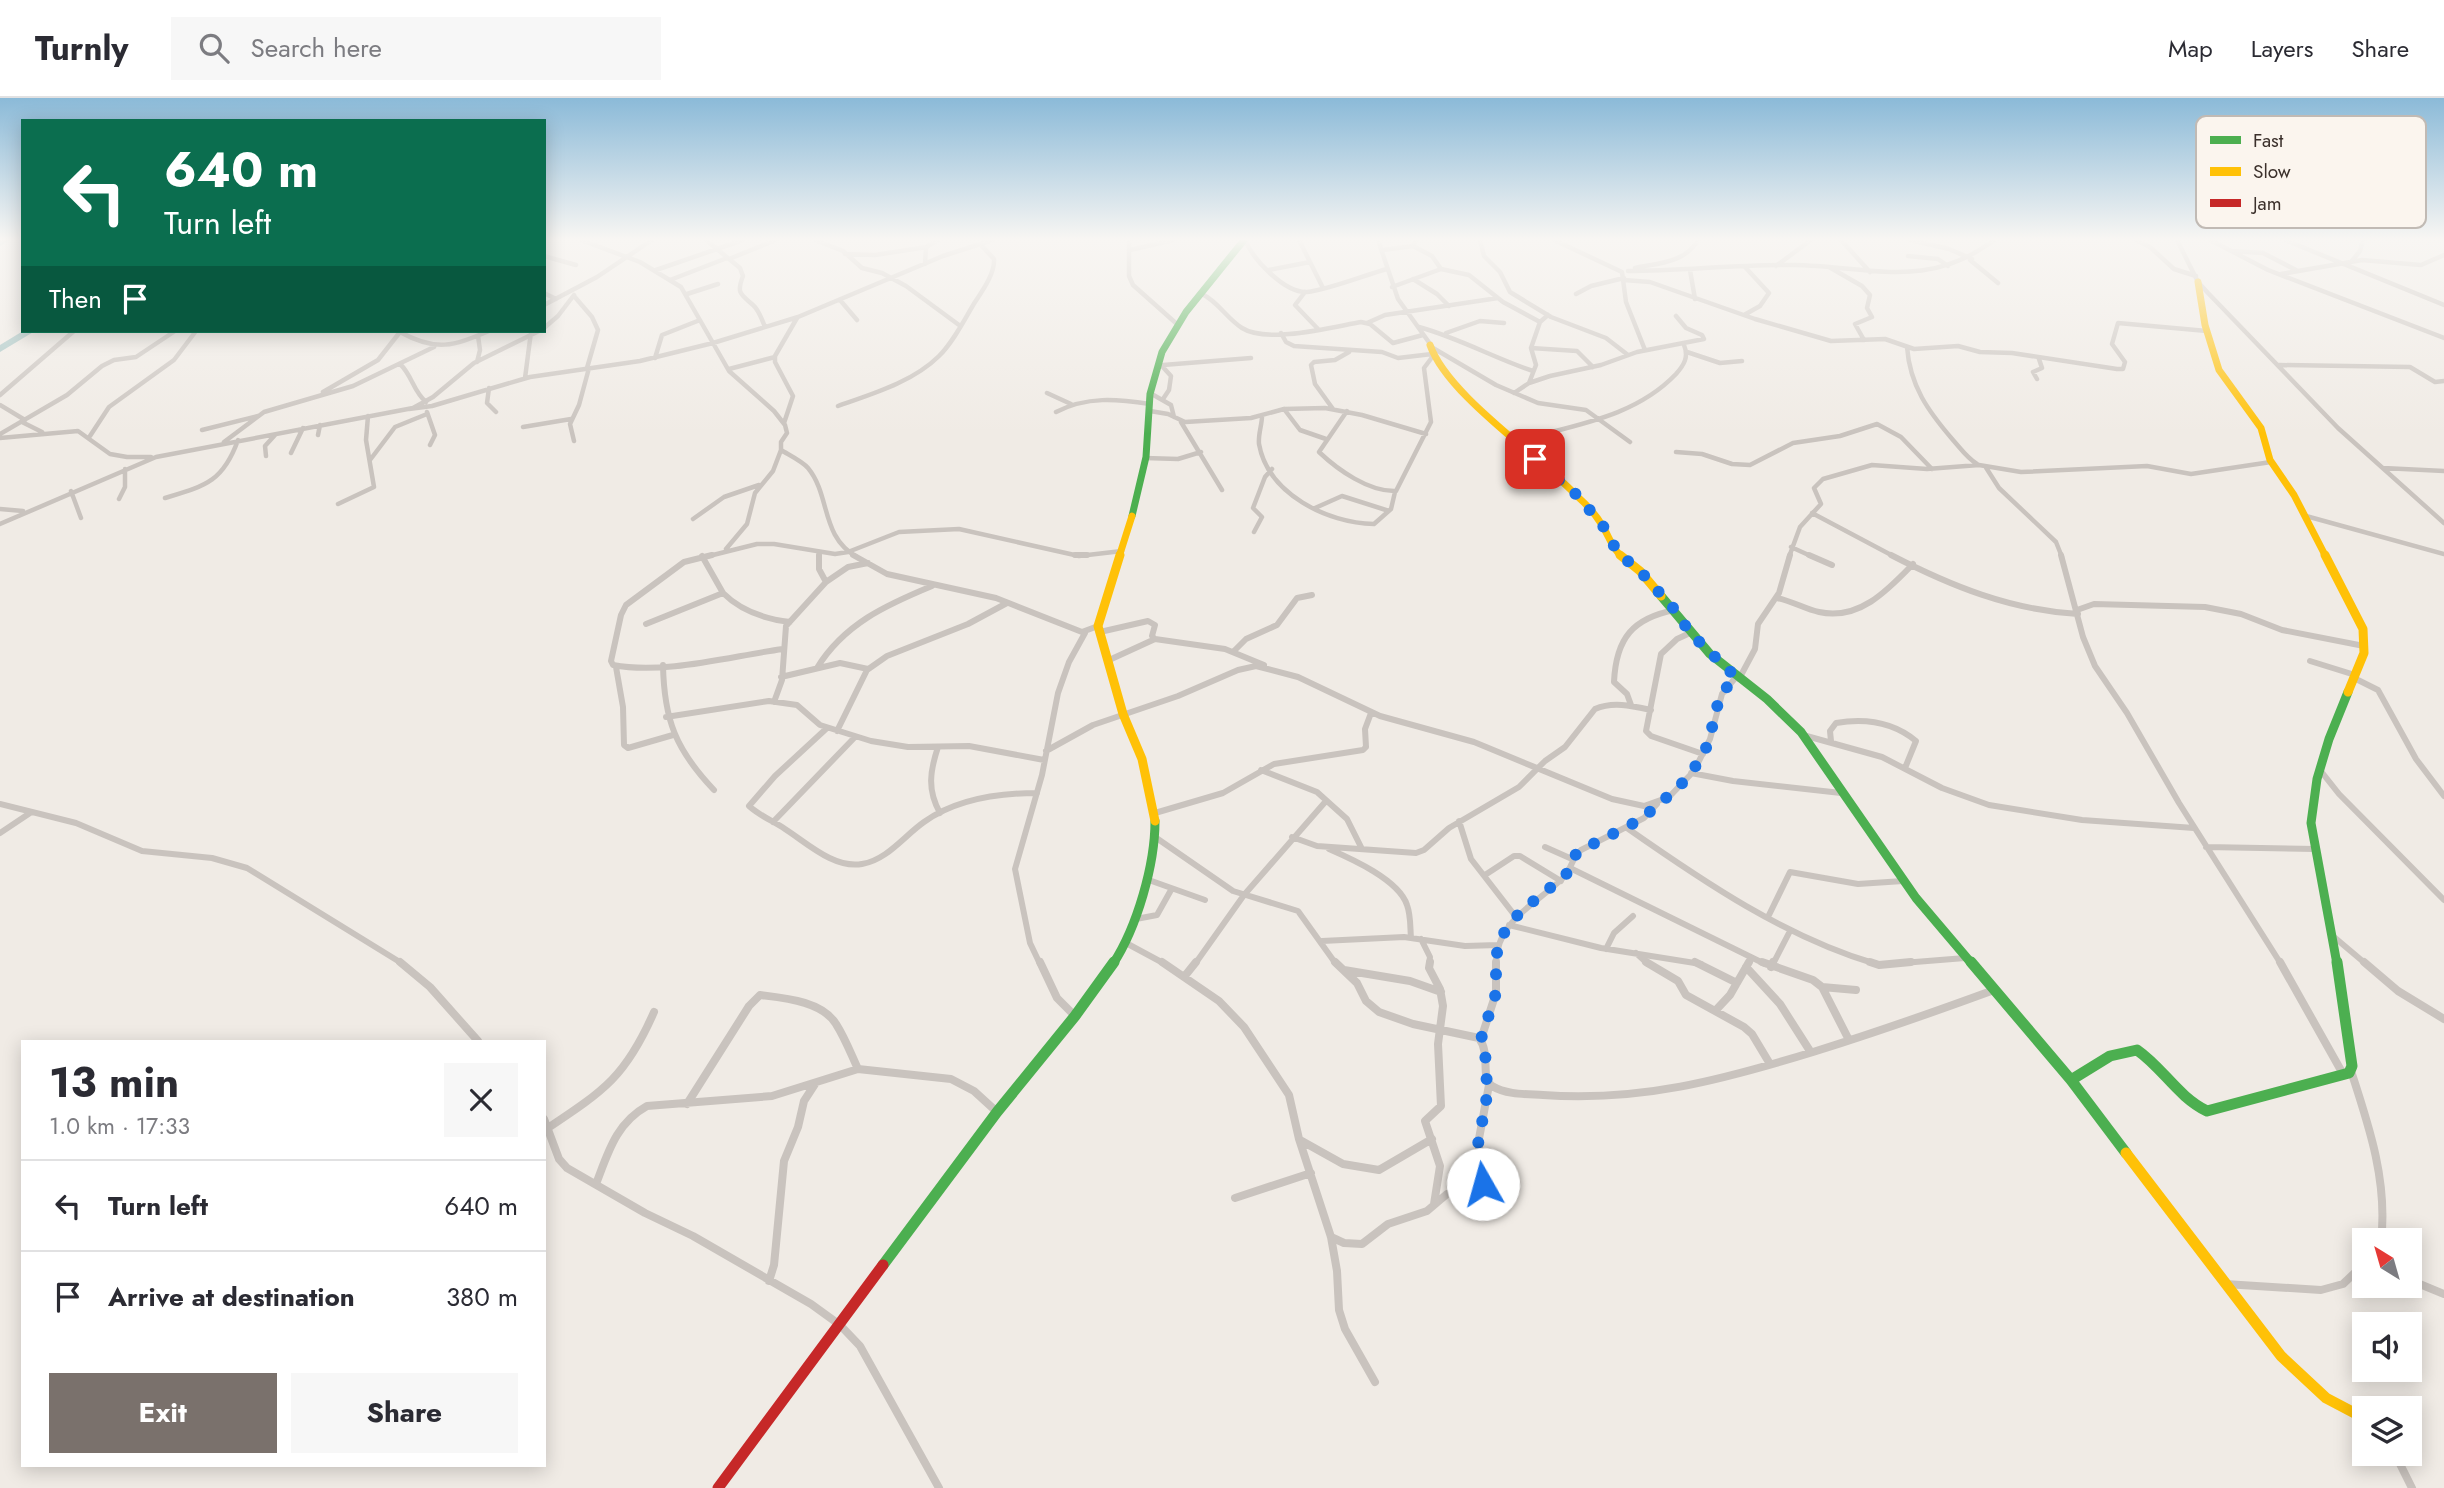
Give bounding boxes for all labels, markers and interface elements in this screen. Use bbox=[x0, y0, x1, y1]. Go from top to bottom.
search box bbox=[171, 17, 661, 80]
text: Turnly bbox=[35, 25, 129, 72]
icon: search bbox=[195, 29, 233, 67]
text: Search here bbox=[251, 29, 382, 67]
text: Map bbox=[2168, 31, 2213, 66]
text: Layers bbox=[2251, 31, 2313, 66]
text: Share bbox=[2351, 31, 2409, 66]
legend bbox=[2196, 116, 2426, 228]
text: Fast bbox=[2253, 127, 2284, 154]
text: 640 m bbox=[164, 135, 318, 205]
icon: left bbox=[49, 147, 140, 238]
text: Slow bbox=[2253, 158, 2291, 185]
text: Jam bbox=[2250, 190, 2282, 217]
text: Turn left bbox=[164, 200, 271, 246]
text: Then bbox=[49, 280, 102, 318]
icon: arrive bbox=[116, 280, 154, 318]
pin bbox=[1505, 429, 1565, 489]
icon: arrive bbox=[1516, 440, 1554, 478]
text: 13 min bbox=[49, 1052, 179, 1113]
button: close bbox=[444, 1063, 518, 1137]
text: 1.0 km · 17:33 bbox=[49, 1109, 190, 1143]
position arrow bbox=[1446, 1147, 1520, 1221]
icon: left bbox=[49, 1187, 87, 1225]
text: Turn left bbox=[108, 1187, 208, 1225]
text: 640 m bbox=[444, 1187, 518, 1225]
north arrow bbox=[2352, 1228, 2422, 1298]
map controls bbox=[2352, 1228, 2422, 1466]
icon: arrive bbox=[49, 1278, 87, 1316]
text: Arrive at destination bbox=[108, 1278, 355, 1316]
text: 380 m bbox=[446, 1278, 518, 1316]
button: sound bbox=[2352, 1312, 2422, 1382]
button: Exit bbox=[49, 1373, 277, 1453]
button: Share bbox=[291, 1373, 518, 1453]
button: layers bbox=[2352, 1396, 2422, 1466]

